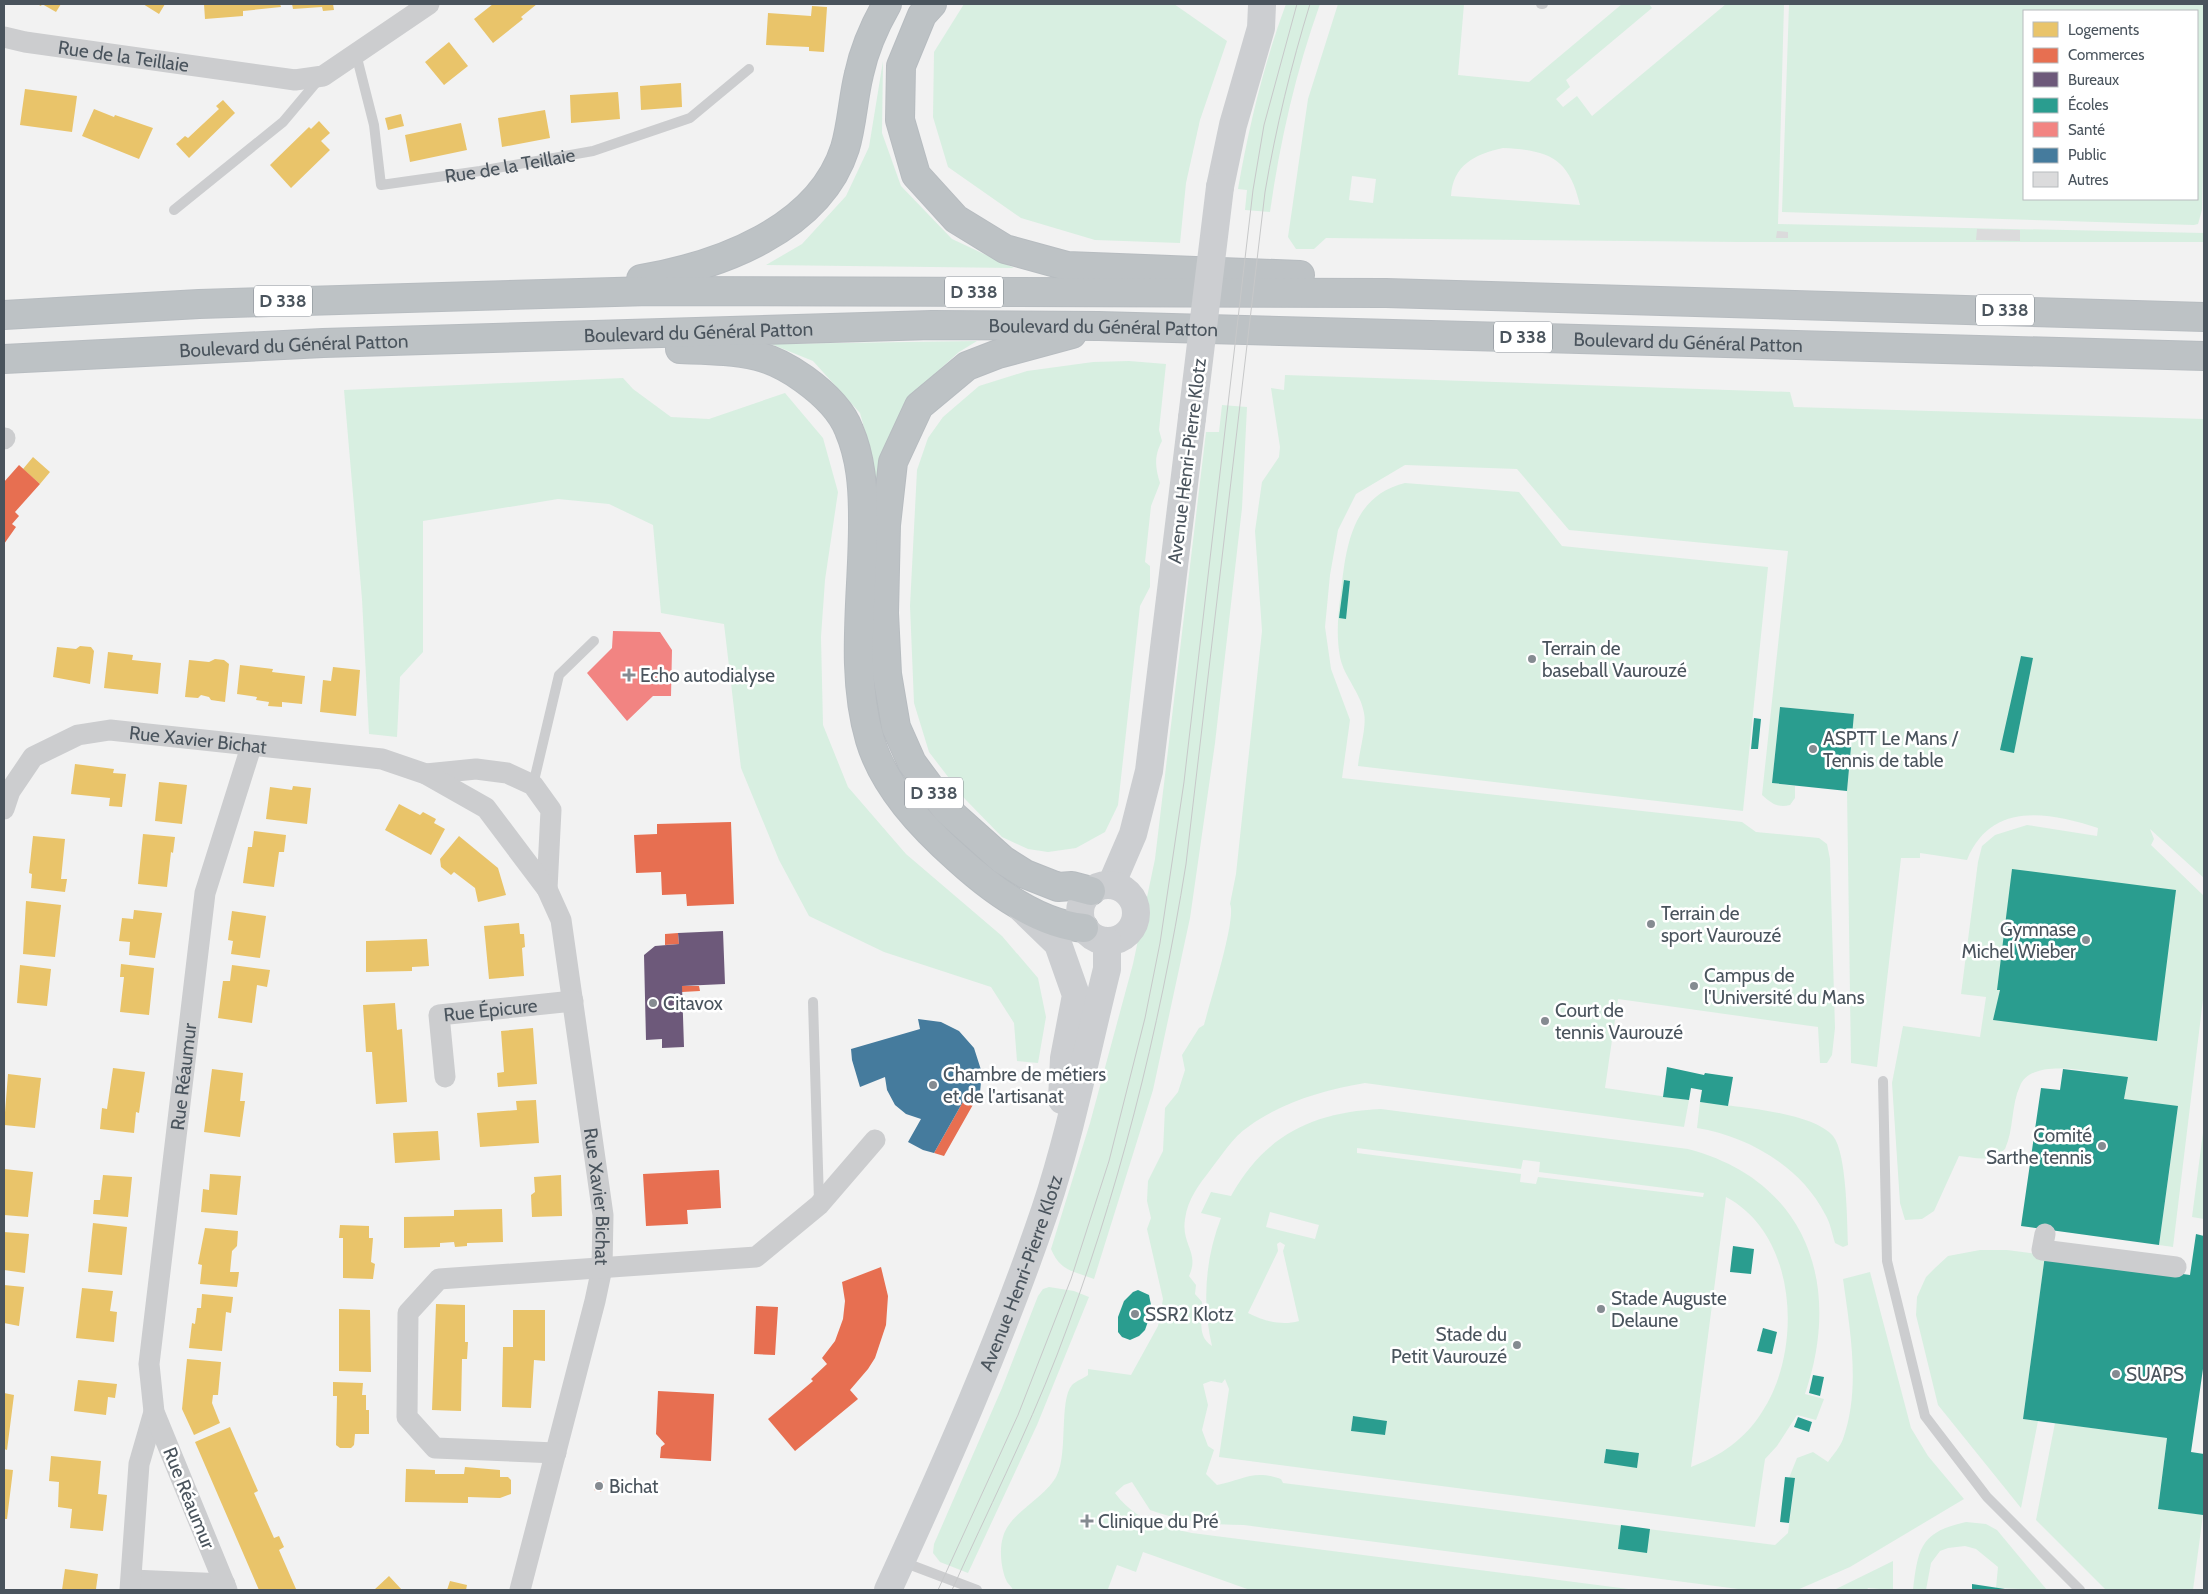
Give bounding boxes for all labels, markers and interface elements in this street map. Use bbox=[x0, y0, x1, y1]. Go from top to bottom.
legend bbox=[2023, 10, 2198, 200]
text: Logements bbox=[2068, 21, 2139, 39]
street label: Rue de la Teillaie bbox=[57, 35, 191, 76]
text: Commerces bbox=[2068, 46, 2144, 64]
text: Bureaux bbox=[2068, 71, 2119, 89]
text: Écoles bbox=[2068, 95, 2108, 114]
text: Santé bbox=[2068, 121, 2105, 139]
street label: Rue de la Teillaie bbox=[443, 143, 577, 187]
text: Public bbox=[2068, 146, 2106, 164]
text: Autres bbox=[2068, 171, 2108, 189]
road number: D 338 bbox=[945, 276, 1003, 308]
road number: D 338 bbox=[254, 286, 312, 316]
road number: D 338 bbox=[1976, 294, 2034, 326]
street label: Boulevard du Général Patton bbox=[989, 314, 1218, 341]
street label: Boulevard du Général Patton bbox=[583, 317, 813, 347]
road number: D 338 bbox=[1494, 322, 1552, 352]
street label: Boulevard du Général Patton bbox=[1573, 327, 1803, 357]
street label: Boulevard du Général Patton bbox=[178, 329, 409, 362]
street label: Avenue Henri-Pierre Klotz bbox=[1163, 357, 1211, 565]
place label: Terrain de baseball Vaurouzé bbox=[1542, 637, 1687, 682]
marker: Terrain de baseball Vaurouzé bbox=[1526, 653, 1538, 665]
place label: Echo autodialyse bbox=[640, 664, 775, 687]
marker: Echo autodialyse bbox=[622, 668, 636, 682]
street label: Rue Xavier Bichat bbox=[128, 721, 269, 758]
place label: ASPTT Le Mans / Tennis de table bbox=[1823, 727, 1959, 772]
marker: ASPTT Le Mans / Tennis de table bbox=[1807, 743, 1819, 755]
road number: D 338 bbox=[905, 778, 963, 808]
place label: Terrain de sport Vaurouzé bbox=[1661, 902, 1781, 947]
marker: Terrain de sport Vaurouzé bbox=[1645, 918, 1657, 930]
place label: Gymnase Michel Wieber bbox=[1961, 918, 2076, 963]
marker: Gymnase Michel Wieber bbox=[2080, 934, 2092, 946]
place label: Campus de l'Université du Mans bbox=[1704, 964, 1865, 1009]
marker: Campus de l'Université du Mans bbox=[1688, 980, 1700, 992]
place label: Citavox bbox=[663, 992, 723, 1015]
street label: Rue Épicure bbox=[442, 993, 539, 1026]
marker: Citavox bbox=[647, 997, 659, 1009]
place label: Court de tennis Vaurouzé bbox=[1555, 999, 1683, 1044]
marker: Court de tennis Vaurouzé bbox=[1539, 1015, 1551, 1027]
street label: Rue Réaumur bbox=[165, 1022, 201, 1132]
place label: Chambre de métiers et de l'artisanat bbox=[943, 1063, 1106, 1108]
marker: Chambre de métiers et de l'artisanat bbox=[927, 1079, 939, 1091]
place label: Comité Sarthe tennis bbox=[1986, 1124, 2092, 1169]
street label: Rue Xavier Bichat bbox=[579, 1126, 614, 1266]
marker: Comité Sarthe tennis bbox=[2096, 1140, 2108, 1152]
street label: Avenue Henri-Pierre Klotz bbox=[974, 1172, 1067, 1374]
place label: Stade Auguste Delaune bbox=[1611, 1287, 1727, 1332]
place label: SSR2 Klotz bbox=[1145, 1303, 1234, 1326]
marker: Stade Auguste Delaune bbox=[1595, 1303, 1607, 1315]
marker: SSR2 Klotz bbox=[1129, 1308, 1141, 1320]
place label: Stade du Petit Vaurouzé bbox=[1391, 1323, 1507, 1368]
marker: Stade du Petit Vaurouzé bbox=[1511, 1339, 1523, 1351]
place label: SUAPS bbox=[2126, 1363, 2184, 1386]
marker: SUAPS bbox=[2110, 1368, 2122, 1380]
street label: Rue Réaumur bbox=[158, 1444, 220, 1552]
place label: Bichat bbox=[609, 1475, 659, 1498]
marker: Bichat bbox=[593, 1480, 605, 1492]
place label: Clinique du Pré bbox=[1098, 1510, 1219, 1533]
marker: Clinique du Pré bbox=[1080, 1514, 1094, 1528]

